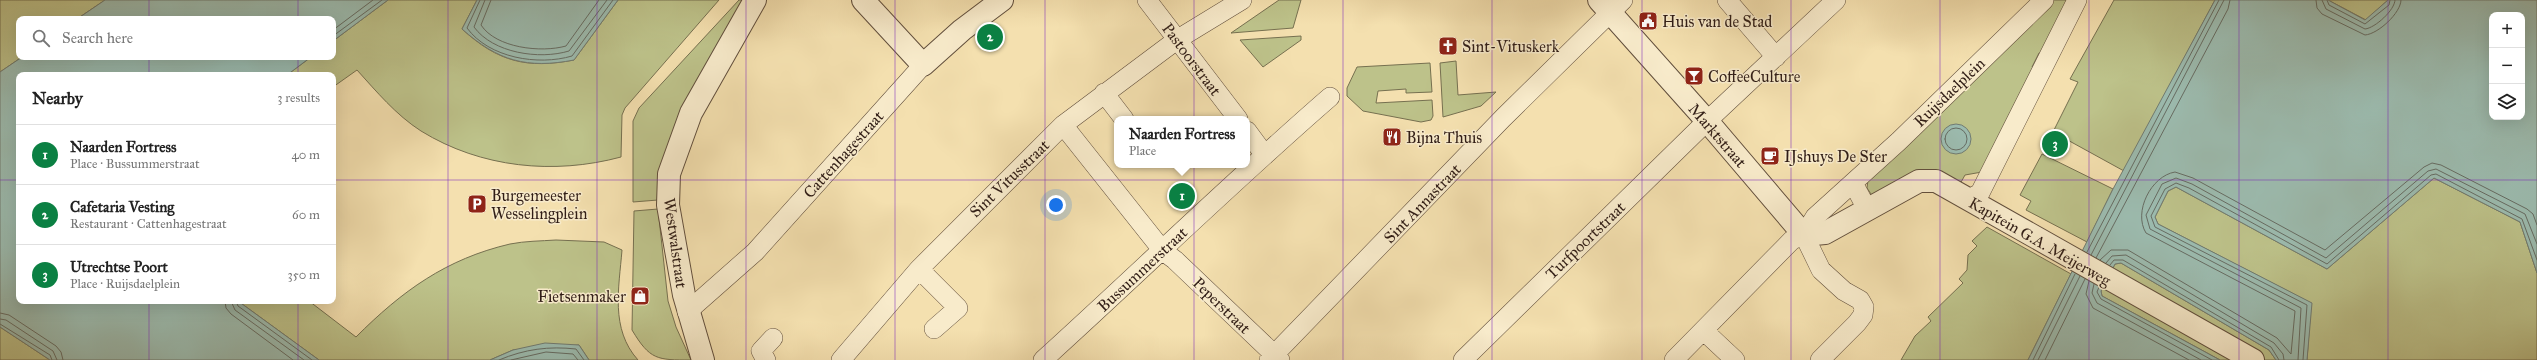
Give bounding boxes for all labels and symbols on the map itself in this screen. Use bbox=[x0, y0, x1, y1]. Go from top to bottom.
public building icon: Huis van de Stad bbox=[1637, 10, 1659, 32]
place label: Huis van de Stad bbox=[1662, 12, 1772, 31]
street label: Pastoorstraat bbox=[1158, 19, 1225, 100]
pin: 2 bbox=[977, 22, 1003, 52]
church icon: Sint-Vituskerk bbox=[1437, 35, 1459, 57]
place label: Sint-Vituskerk bbox=[1462, 37, 1560, 56]
street label: Ruijsdaelplein bbox=[1910, 54, 1989, 131]
bar icon: CoffeeCulture bbox=[1683, 65, 1705, 87]
place label: CoffeeCulture bbox=[1708, 67, 1801, 86]
street label: Marktstraat bbox=[1685, 99, 1751, 172]
street label: Cattenhagestraat bbox=[799, 107, 888, 203]
restaurant icon: Bijna Thuis bbox=[1381, 126, 1403, 148]
place label: Bijna Thuis bbox=[1406, 128, 1482, 147]
pin: 3 bbox=[2042, 129, 2068, 159]
street label: Sint Vitusstraat bbox=[966, 135, 1053, 221]
cafe icon: IJshuys De Ster bbox=[1759, 145, 1781, 167]
place label: IJshuys De Ster bbox=[1784, 147, 1887, 167]
street label: Sint Annastraat bbox=[1380, 160, 1465, 247]
pin: 1 bbox=[1169, 181, 1195, 211]
place label: Burgemeester Wesselingplein bbox=[491, 186, 588, 224]
parking icon: Burgemeester Wesselingplein bbox=[466, 193, 488, 215]
street label: Kapitein G.A. Meijerweg bbox=[1965, 193, 2115, 291]
your location bbox=[1046, 195, 1066, 215]
street label: Westwalstraat bbox=[660, 197, 691, 290]
street label: Turfpoortstraat bbox=[1542, 197, 1629, 283]
street label: Bussummerstraat bbox=[1094, 223, 1191, 316]
street label: Peperstraat bbox=[1189, 273, 1255, 338]
shop icon: Fietsenmaker bbox=[629, 285, 651, 307]
place label: Fietsenmaker bbox=[538, 287, 626, 306]

